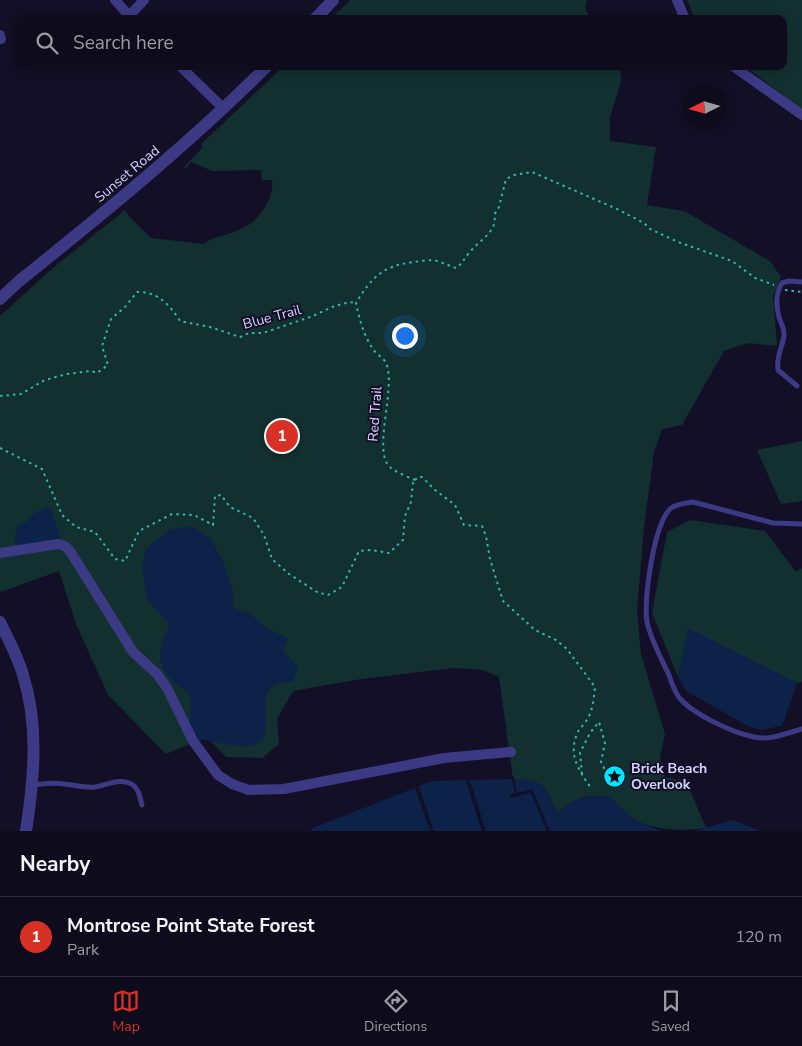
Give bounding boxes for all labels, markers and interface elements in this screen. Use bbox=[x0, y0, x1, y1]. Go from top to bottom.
search box bbox=[15, 15, 787, 70]
icon: search bbox=[33, 29, 61, 57]
text: Search here bbox=[73, 30, 174, 56]
north arrow bbox=[682, 85, 727, 130]
street label: Sunset Road bbox=[90, 141, 164, 207]
street label: Blue Trail bbox=[241, 300, 304, 334]
your location bbox=[392, 323, 418, 349]
street label: Red Trail bbox=[364, 385, 386, 442]
pin: 1 bbox=[266, 417, 298, 455]
place label: Brick Beach Overlook bbox=[631, 759, 707, 794]
place icon: Brick Beach Overlook bbox=[603, 764, 627, 788]
text: Nearby bbox=[20, 850, 90, 878]
text: Montrose Point State Forest bbox=[67, 913, 315, 939]
text: 1 bbox=[31, 926, 41, 948]
text: 120 m bbox=[735, 926, 782, 948]
text: Park bbox=[67, 939, 99, 961]
tab: Map bbox=[112, 987, 140, 1036]
tab: Directions bbox=[364, 987, 427, 1036]
tab: Saved bbox=[651, 987, 690, 1036]

